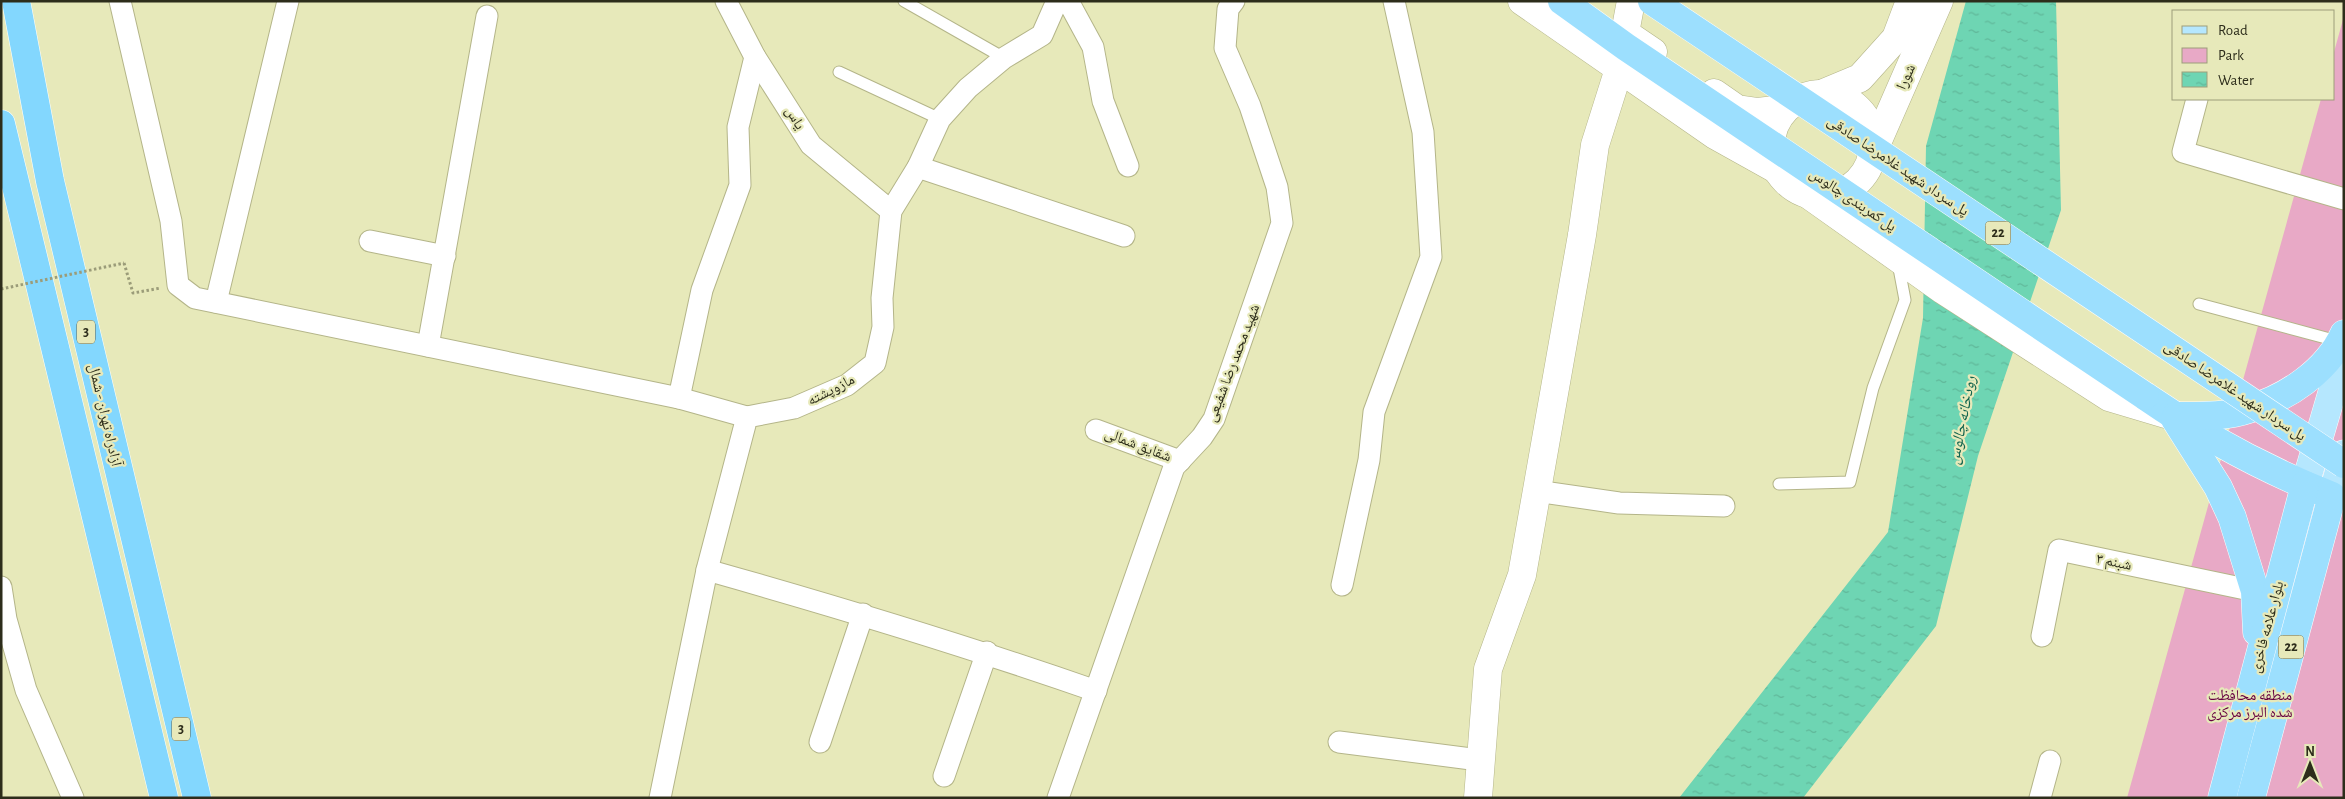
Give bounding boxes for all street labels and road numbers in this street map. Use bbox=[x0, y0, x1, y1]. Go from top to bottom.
street label: شورا bbox=[1894, 62, 1919, 92]
street label: یاس bbox=[781, 104, 808, 134]
street label: پل سردار شهید غلامرضا صادقی bbox=[1823, 113, 1971, 221]
street label: پل کمربندی چالوس bbox=[1806, 166, 1899, 236]
road number: 22 bbox=[1986, 222, 2010, 244]
street label: شهید محمد رضا شفیعی bbox=[1204, 302, 1264, 425]
road number: 3 bbox=[77, 321, 95, 344]
street label: پل سردار شهید غلامرضا صادقی bbox=[2160, 338, 2308, 446]
street label: آزادراه تهران - شمال bbox=[84, 362, 125, 469]
street label: مازوپشته bbox=[805, 372, 858, 409]
street label: شقایق شمالی bbox=[1102, 425, 1174, 466]
street label: شبنم ۳ bbox=[2095, 551, 2133, 575]
street label: بلوار علامه فاخری bbox=[2248, 579, 2288, 675]
road number: 22 bbox=[2278, 636, 2304, 659]
road number: 3 bbox=[172, 718, 190, 741]

